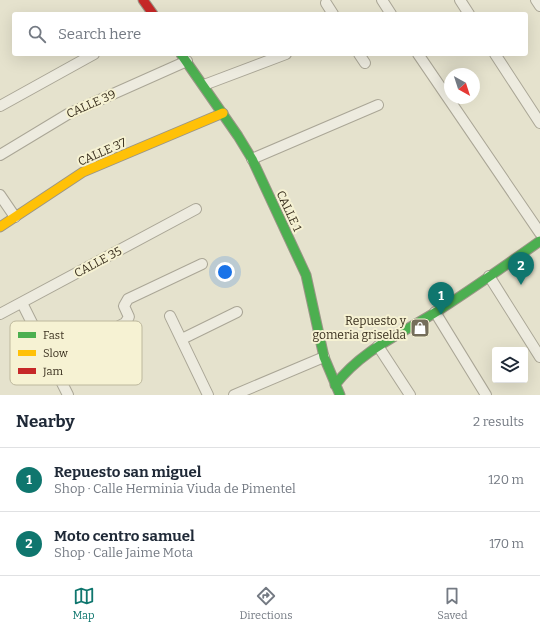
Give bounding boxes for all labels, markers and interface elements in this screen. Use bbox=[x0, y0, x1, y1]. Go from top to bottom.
search box bbox=[12, 12, 528, 56]
icon: search bbox=[26, 23, 48, 45]
text: Search here bbox=[58, 25, 141, 43]
north arrow bbox=[444, 68, 480, 104]
street label: CALLE 39 bbox=[64, 87, 118, 121]
street label: CALLE 37 bbox=[76, 135, 128, 169]
street label: CALLE 1 bbox=[273, 188, 305, 234]
street label: CALLE 35 bbox=[72, 244, 124, 280]
pin: 2 bbox=[508, 252, 534, 285]
your location bbox=[215, 262, 235, 282]
pin: 1 bbox=[428, 282, 454, 315]
place label: Repuesto y gomeria griselda bbox=[312, 314, 407, 342]
shop icon: Repuesto y gomeria griselda bbox=[409, 317, 431, 339]
legend bbox=[10, 321, 142, 385]
text: Fast bbox=[43, 329, 64, 342]
text: Slow bbox=[43, 347, 68, 360]
map controls bbox=[492, 347, 528, 383]
button: layers bbox=[492, 347, 528, 383]
text: Jam bbox=[42, 365, 63, 378]
text: Nearby bbox=[16, 411, 75, 432]
text: 2 results bbox=[473, 414, 524, 429]
text: Repuesto san miguel bbox=[54, 463, 201, 481]
text: 1 bbox=[26, 472, 32, 487]
text: 120 m bbox=[488, 472, 524, 487]
text: Shop · Calle Herminia Viuda de Pimentel bbox=[54, 481, 296, 496]
text: Moto centro samuel bbox=[54, 527, 195, 545]
text: 2 bbox=[25, 536, 33, 551]
text: 170 m bbox=[489, 536, 524, 551]
text: Shop · Calle Jaime Mota bbox=[54, 545, 193, 560]
tab: Map bbox=[72, 585, 95, 622]
tab: Directions bbox=[240, 585, 292, 622]
tab: Saved bbox=[437, 585, 468, 622]

